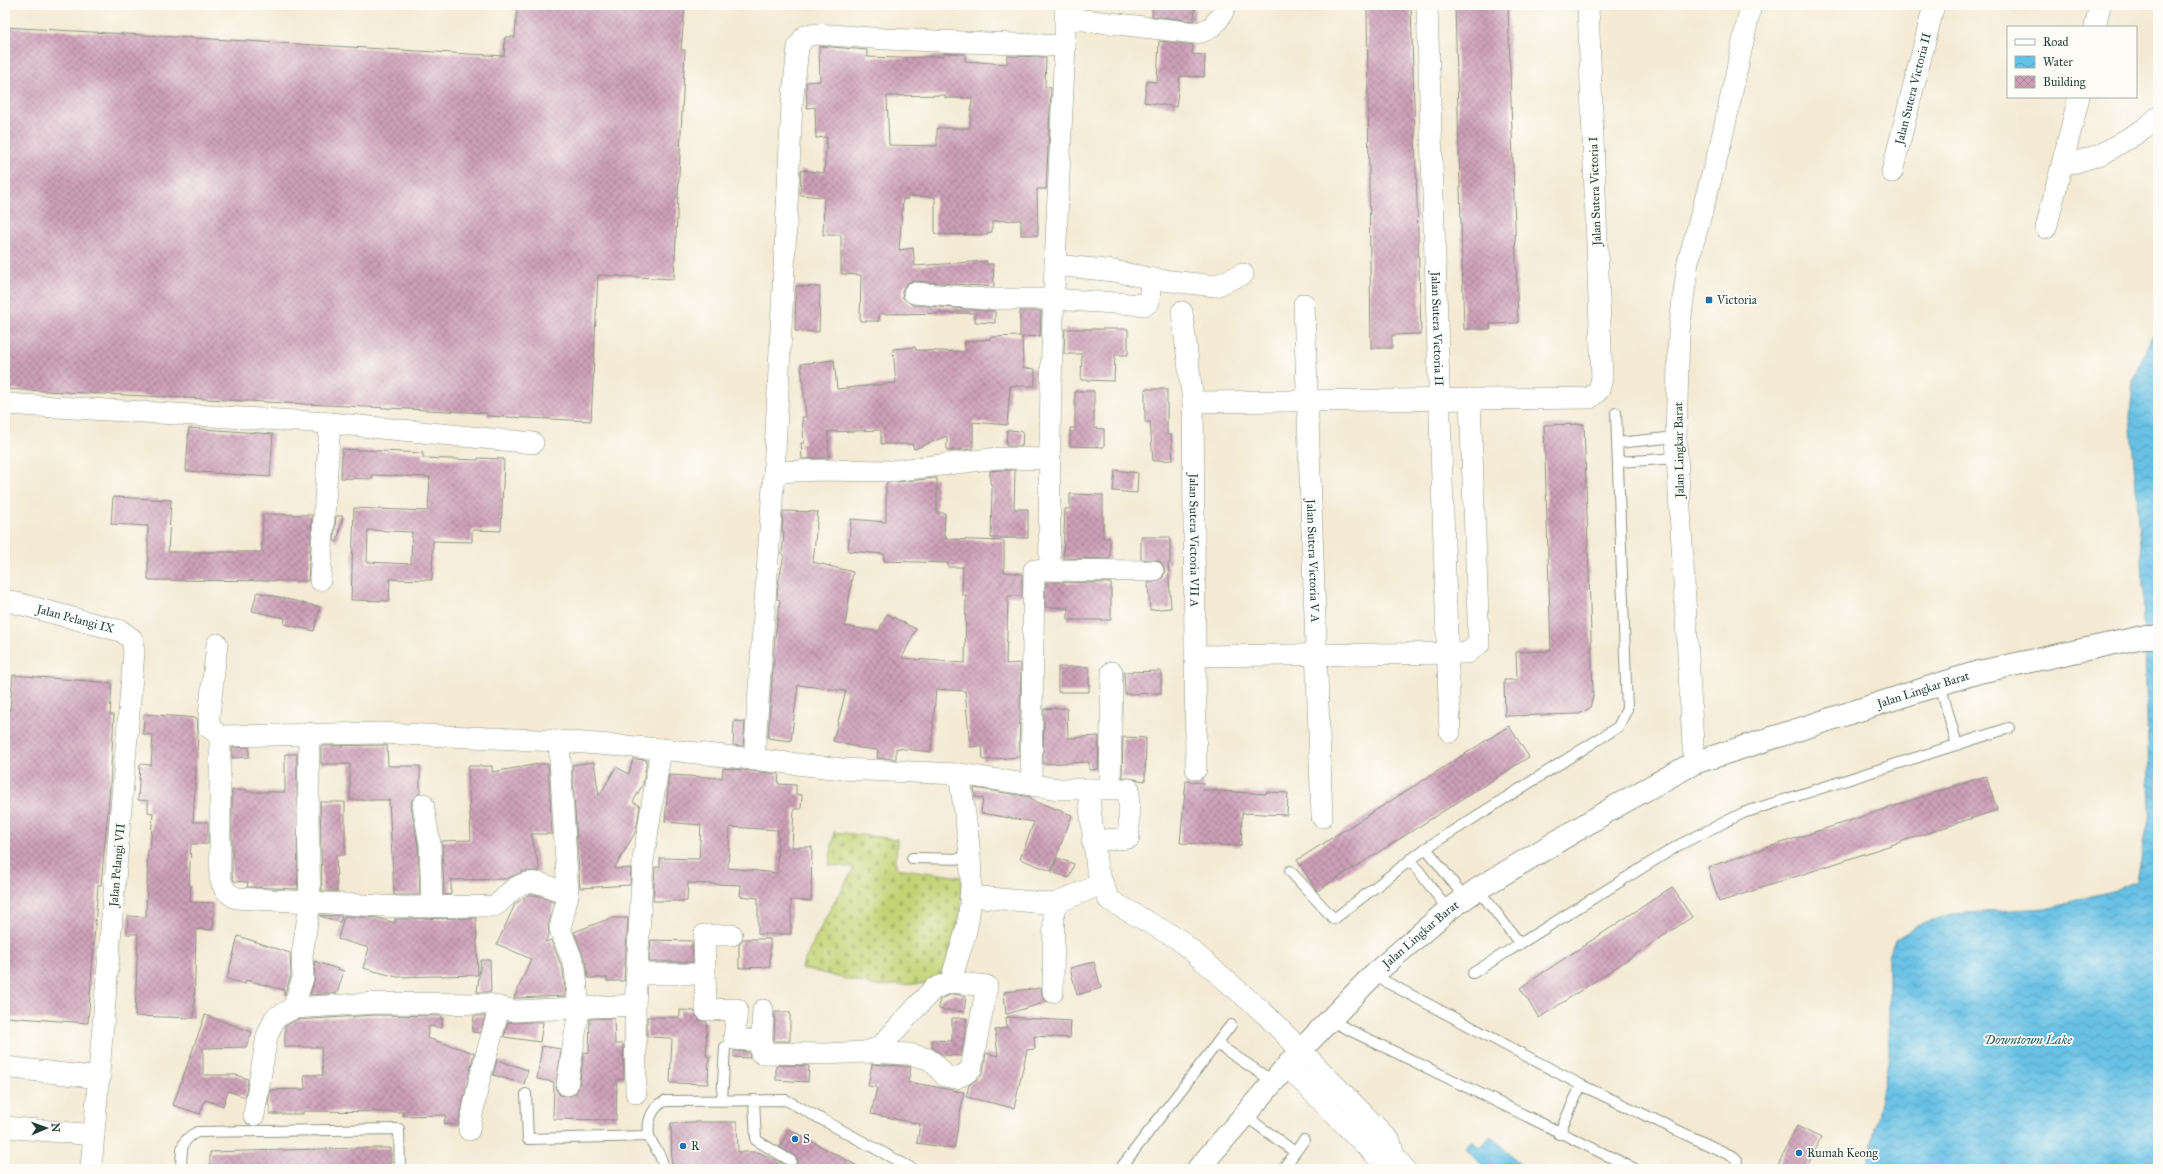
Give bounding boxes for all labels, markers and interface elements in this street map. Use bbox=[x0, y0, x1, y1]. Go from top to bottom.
legend bbox=[2007, 26, 2137, 98]
street label: Jalan Sutera Victoria II bbox=[1892, 31, 1934, 148]
text: Road bbox=[2043, 35, 2069, 49]
text: Water bbox=[2043, 55, 2073, 69]
text: Building bbox=[2043, 75, 2086, 90]
street label: Jalan Sutera Victoria I bbox=[1586, 136, 1605, 248]
street label: Jalan Sutera Victoria II bbox=[1427, 269, 1446, 386]
place label: Victoria bbox=[1716, 293, 1758, 307]
marker: Victoria bbox=[1704, 295, 1714, 305]
street label: Jalan Lingkar Barat bbox=[1671, 401, 1688, 500]
street label: Jalan Sutera Victoria VII A bbox=[1186, 471, 1202, 607]
street label: Jalan Sutera Victoria V A bbox=[1303, 497, 1322, 623]
street label: Jalan Pelangi IX bbox=[33, 601, 116, 636]
street label: Jalan Lingkar Barat bbox=[1873, 668, 1972, 712]
street label: Jalan Pelangi VII bbox=[106, 823, 129, 909]
street label: Jalan Lingkar Barat bbox=[1378, 897, 1462, 973]
water label: Downtown Lake bbox=[1984, 1032, 2073, 1048]
north arrow bbox=[26, 1108, 66, 1148]
text: N bbox=[49, 1123, 62, 1133]
place label: S bbox=[803, 1132, 810, 1146]
marker: S bbox=[790, 1134, 800, 1144]
place label: R bbox=[691, 1139, 700, 1153]
marker: R bbox=[678, 1141, 688, 1151]
place label: Rumah Keong bbox=[1807, 1146, 1878, 1161]
marker: Rumah Keong bbox=[1794, 1148, 1804, 1158]

